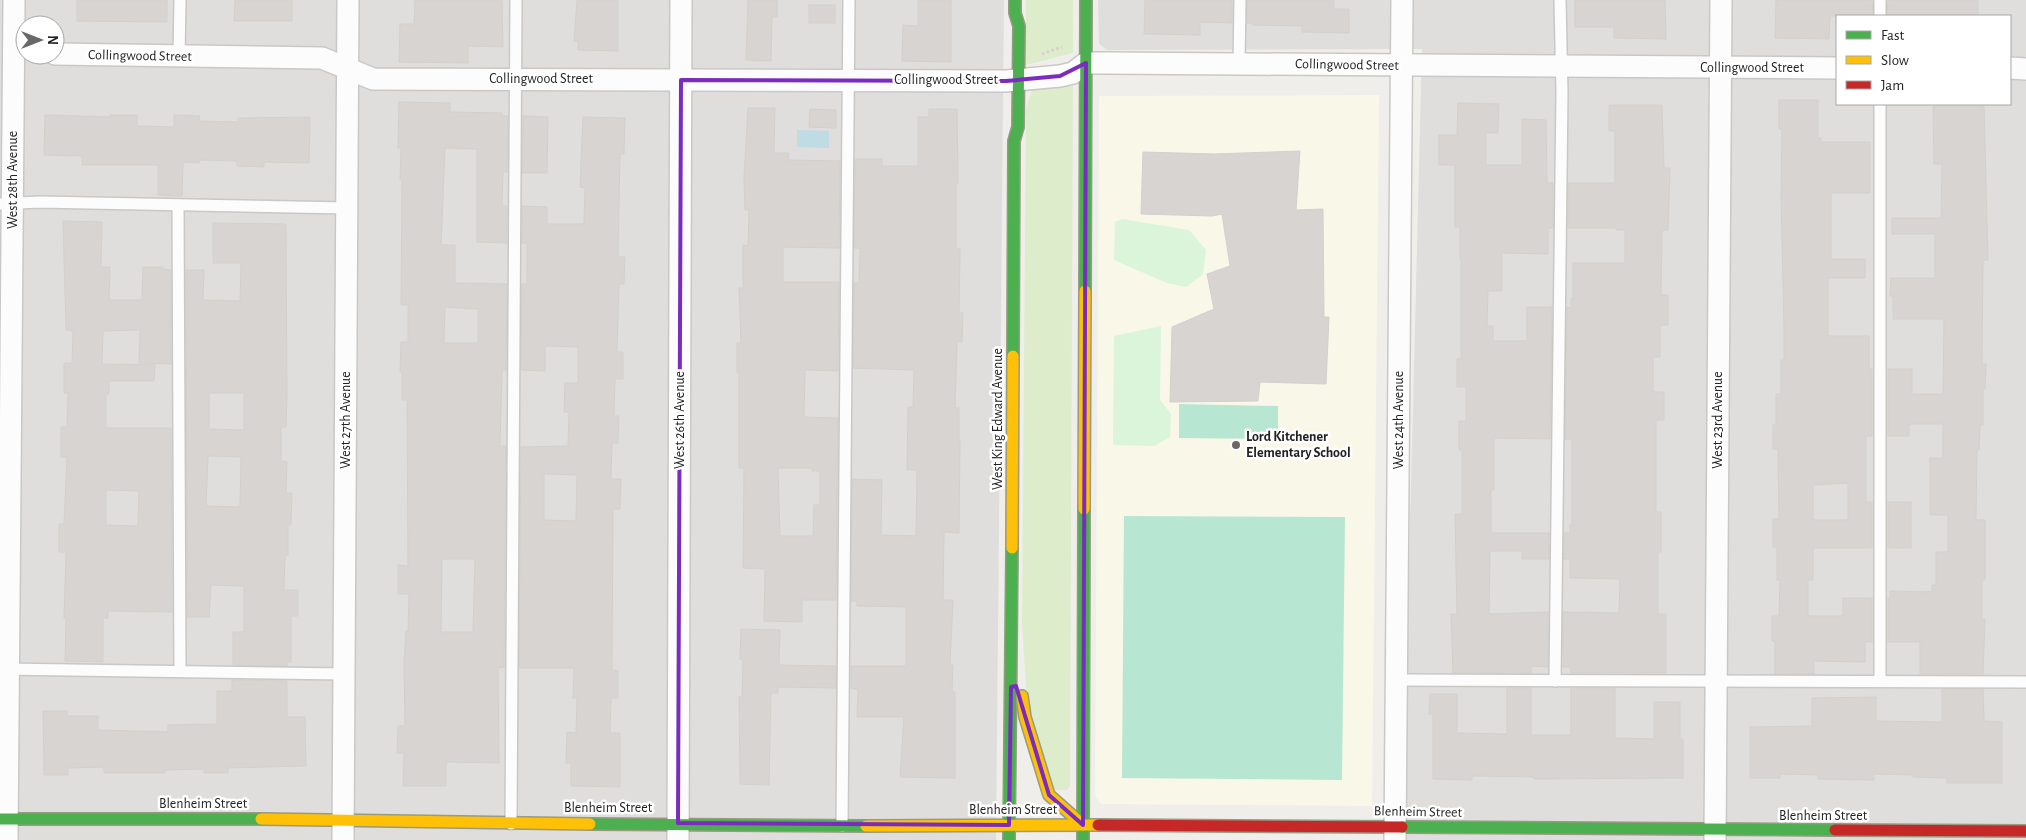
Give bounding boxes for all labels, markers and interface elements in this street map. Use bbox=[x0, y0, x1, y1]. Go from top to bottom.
north arrow bbox=[15, 15, 65, 65]
legend bbox=[1836, 15, 2011, 105]
text: Fast bbox=[1881, 28, 1905, 43]
text: N bbox=[45, 35, 59, 45]
street label: Collingwood Street bbox=[88, 48, 193, 64]
text: Slow bbox=[1881, 53, 1909, 68]
street label: Collingwood Street bbox=[1295, 57, 1400, 73]
street label: Collingwood Street bbox=[1700, 61, 1804, 75]
street label: Collingwood Street bbox=[489, 72, 593, 86]
street label: Collingwood Street bbox=[894, 73, 998, 87]
text: Jam bbox=[1881, 78, 1904, 93]
street label: West 28th Avenue bbox=[6, 131, 20, 229]
street label: West King Edward Avenue bbox=[991, 348, 1005, 490]
street label: West 27th Avenue bbox=[339, 371, 353, 469]
street label: West 26th Avenue bbox=[673, 371, 687, 469]
street label: West 24th Avenue bbox=[1392, 371, 1406, 469]
street label: West 23rd Avenue bbox=[1711, 371, 1725, 469]
place label: Lord Kitchener Elementary School bbox=[1246, 430, 1351, 460]
marker: Lord Kitchener Elementary School bbox=[1230, 439, 1242, 451]
street label: Blenheim Street bbox=[159, 797, 248, 811]
street label: Blenheim Street bbox=[564, 801, 653, 815]
street label: Blenheim Street bbox=[969, 803, 1058, 817]
street label: Blenheim Street bbox=[1374, 804, 1463, 820]
street label: Blenheim Street bbox=[1779, 809, 1868, 823]

